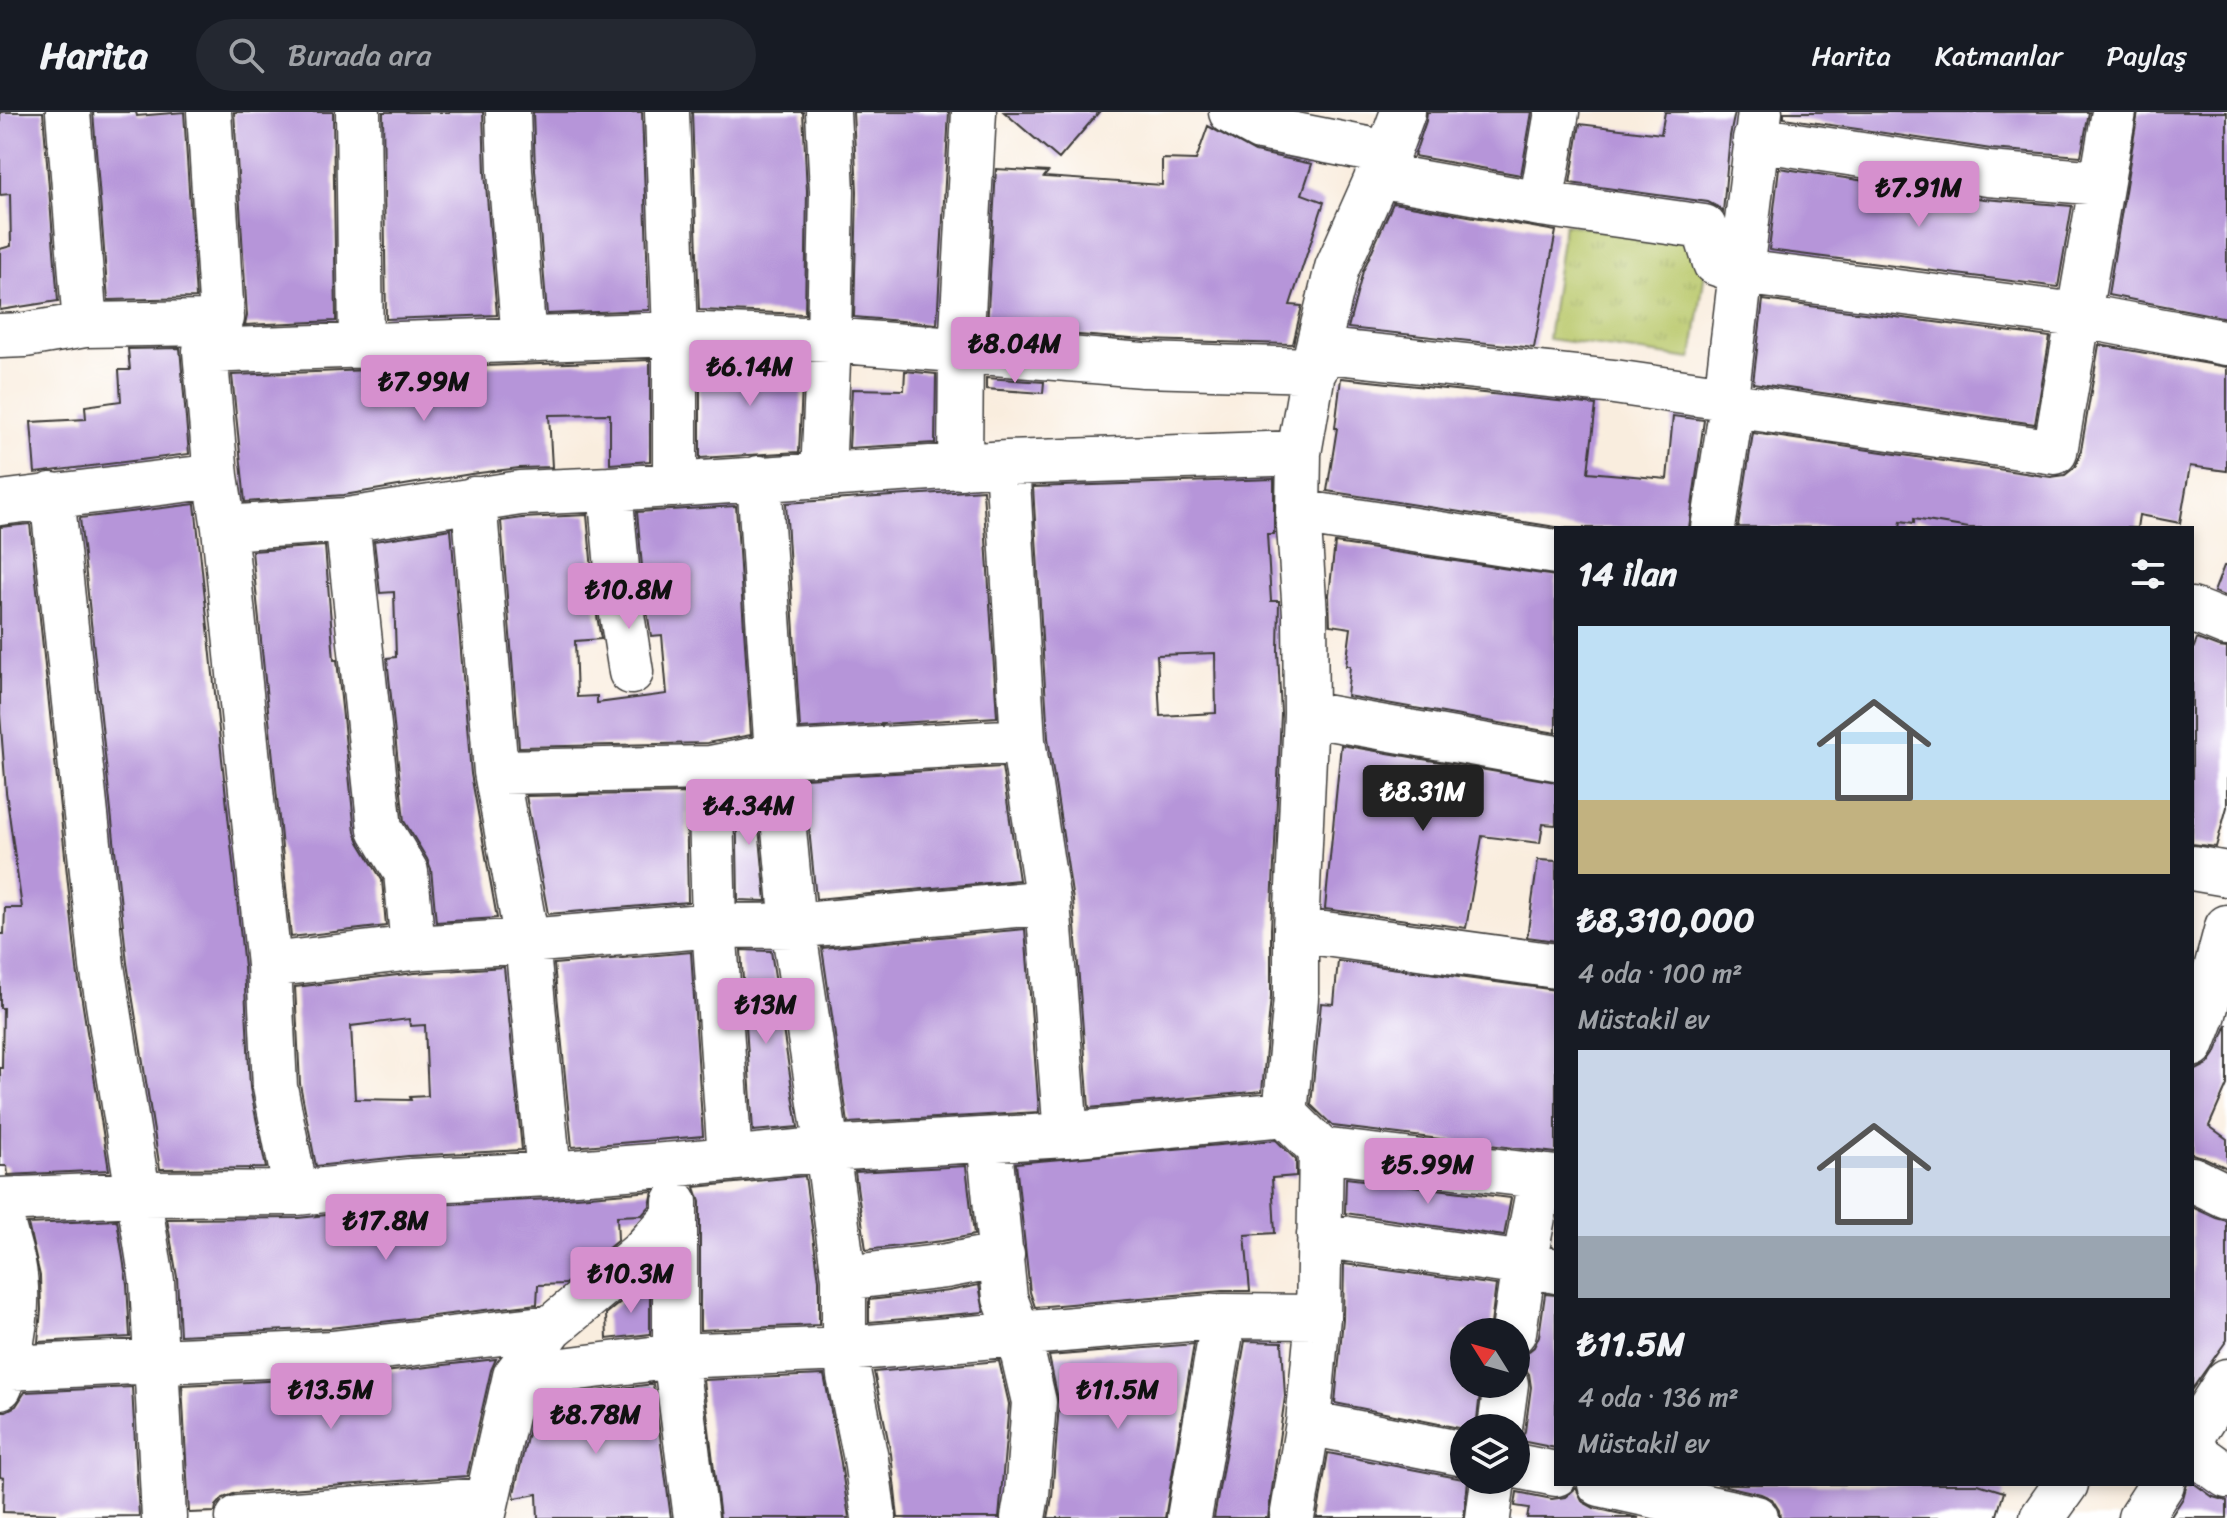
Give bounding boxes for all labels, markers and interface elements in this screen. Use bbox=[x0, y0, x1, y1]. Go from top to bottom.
search box bbox=[196, 19, 756, 91]
text: Harita bbox=[40, 22, 148, 89]
text: Burada ara bbox=[288, 28, 431, 82]
text: Harita bbox=[1811, 31, 1891, 80]
text: Katmanlar bbox=[1935, 31, 2062, 80]
text: Paylaş bbox=[2106, 31, 2187, 80]
icon: search bbox=[224, 33, 268, 77]
pin: ₺7.91M bbox=[1854, 161, 1984, 229]
text: ₺7.91M bbox=[1876, 164, 1962, 210]
pin: ₺8.04M bbox=[950, 317, 1080, 385]
text: ₺8.04M bbox=[969, 320, 1061, 366]
pin: ₺6.14M bbox=[685, 340, 815, 408]
text: ₺6.14M bbox=[707, 343, 793, 389]
pin: ₺7.99M bbox=[359, 355, 489, 423]
text: ₺7.99M bbox=[379, 358, 469, 404]
text: 14 ilan bbox=[1578, 544, 1677, 604]
icon: filters bbox=[2126, 552, 2170, 596]
pin: ₺10.8M bbox=[564, 563, 694, 631]
text: ₺10.8M bbox=[586, 566, 672, 612]
icon: home bbox=[1802, 678, 1946, 822]
pin: ₺8.31M bbox=[1358, 765, 1488, 833]
text: ₺8.31M bbox=[1381, 768, 1465, 814]
pin: ₺4.34M bbox=[684, 779, 814, 847]
text: ₺4.34M bbox=[704, 782, 794, 828]
text: ₺8,310,000 bbox=[1578, 890, 1755, 950]
text: 4 oda · 100 m² bbox=[1578, 950, 1742, 996]
pin: ₺13M bbox=[719, 978, 813, 1046]
text: ₺13M bbox=[736, 981, 797, 1027]
text: Müstakil ev bbox=[1578, 996, 1709, 1042]
icon: home bbox=[1802, 1102, 1946, 1246]
pin: ₺5.99M bbox=[1363, 1138, 1493, 1206]
text: ₺5.99M bbox=[1382, 1141, 1474, 1187]
pin: ₺17.8M bbox=[321, 1194, 451, 1262]
text: ₺17.8M bbox=[343, 1197, 429, 1243]
pin: ₺10.3M bbox=[566, 1247, 696, 1315]
text: ₺10.3M bbox=[588, 1250, 674, 1296]
text: ₺11.5M bbox=[1578, 1314, 1685, 1374]
north arrow bbox=[1450, 1318, 1530, 1398]
map controls bbox=[1450, 1318, 1530, 1494]
pin: ₺13.5M bbox=[266, 1363, 396, 1431]
pin: ₺11.5M bbox=[1053, 1363, 1183, 1431]
text: ₺13.5M bbox=[289, 1366, 373, 1412]
text: ₺11.5M bbox=[1077, 1366, 1159, 1412]
text: 4 oda · 136 m² bbox=[1578, 1374, 1739, 1420]
pin: ₺8.78M bbox=[531, 1388, 661, 1456]
text: ₺8.78M bbox=[551, 1391, 641, 1437]
button: layers bbox=[1450, 1414, 1530, 1494]
text: Müstakil ev bbox=[1578, 1420, 1709, 1466]

